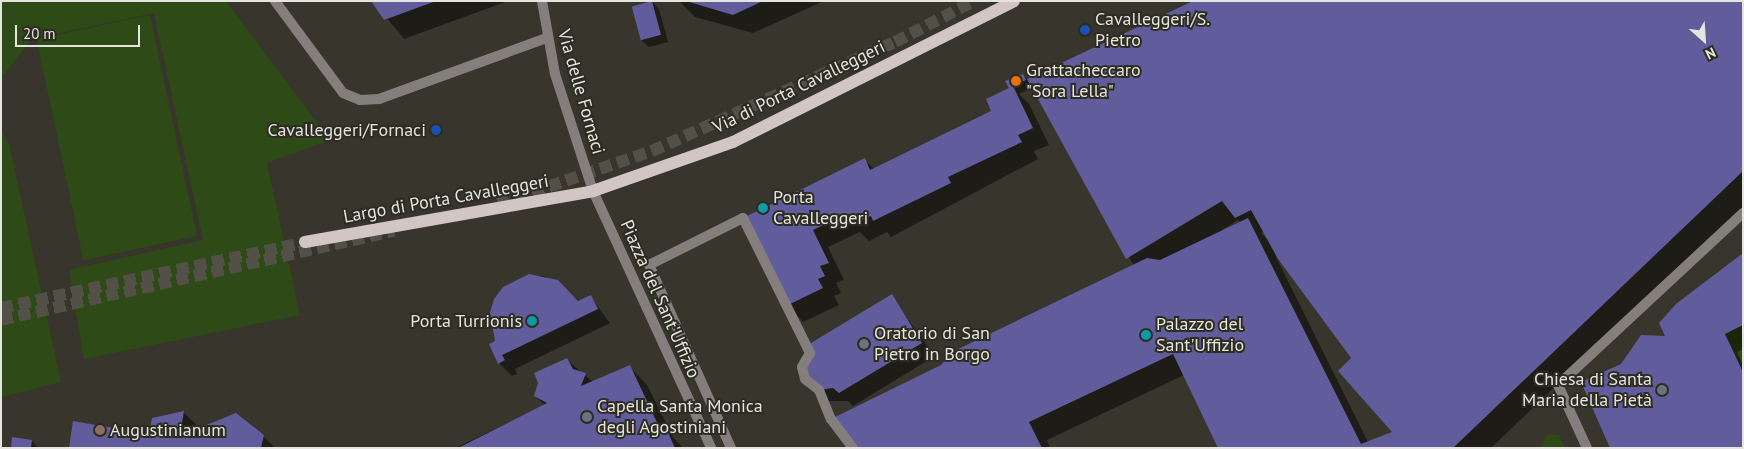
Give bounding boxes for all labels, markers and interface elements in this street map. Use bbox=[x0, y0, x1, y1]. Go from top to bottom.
place label: Cavalleggeri/S. Pietro bbox=[1095, 9, 1210, 52]
scale bar bbox=[18, 15, 142, 47]
north arrow bbox=[1679, 15, 1729, 65]
text: 20 m bbox=[23, 24, 56, 43]
marker: Cavalleggeri/S. Pietro bbox=[1079, 24, 1091, 36]
street label: Via delle Fornaci bbox=[553, 27, 609, 157]
street label: Via di Porta Cavalleggeri bbox=[709, 36, 889, 138]
text: N bbox=[1703, 43, 1719, 64]
place label: Grattacheccaro "Sora Lella" bbox=[1026, 60, 1141, 102]
marker: Grattacheccaro "Sora Lella" bbox=[1010, 75, 1022, 87]
place label: Cavalleggeri/Fornaci bbox=[267, 119, 426, 141]
marker: Cavalleggeri/Fornaci bbox=[430, 124, 442, 136]
street label: Largo di Porta Cavalleggeri bbox=[342, 170, 550, 228]
place label: Porta Cavalleggeri bbox=[773, 187, 868, 230]
marker: Porta Cavalleggeri bbox=[757, 202, 769, 214]
street label: Piazza del Sant'Uffizio bbox=[615, 217, 705, 381]
place label: Porta Turrionis bbox=[410, 310, 522, 332]
place label: Palazzo del Sant'Uffizio bbox=[1156, 314, 1244, 356]
marker: Porta Turrionis bbox=[526, 315, 538, 327]
place label: Oratorio di San Pietro in Borgo bbox=[874, 323, 990, 366]
marker: Palazzo del Sant'Uffizio bbox=[1140, 329, 1152, 341]
marker: Oratorio di San Pietro in Borgo bbox=[858, 338, 870, 350]
place label: Chiesa di Santa Maria della Pietà bbox=[1522, 369, 1652, 412]
marker: Chiesa di Santa Maria della Pietà bbox=[1656, 384, 1668, 396]
place label: Capella Santa Monica degli Agostiniani bbox=[597, 396, 763, 438]
marker: Capella Santa Monica degli Agostiniani bbox=[581, 411, 593, 423]
place label: Augustinianum bbox=[110, 419, 226, 441]
marker: Augustinianum bbox=[94, 424, 106, 436]

